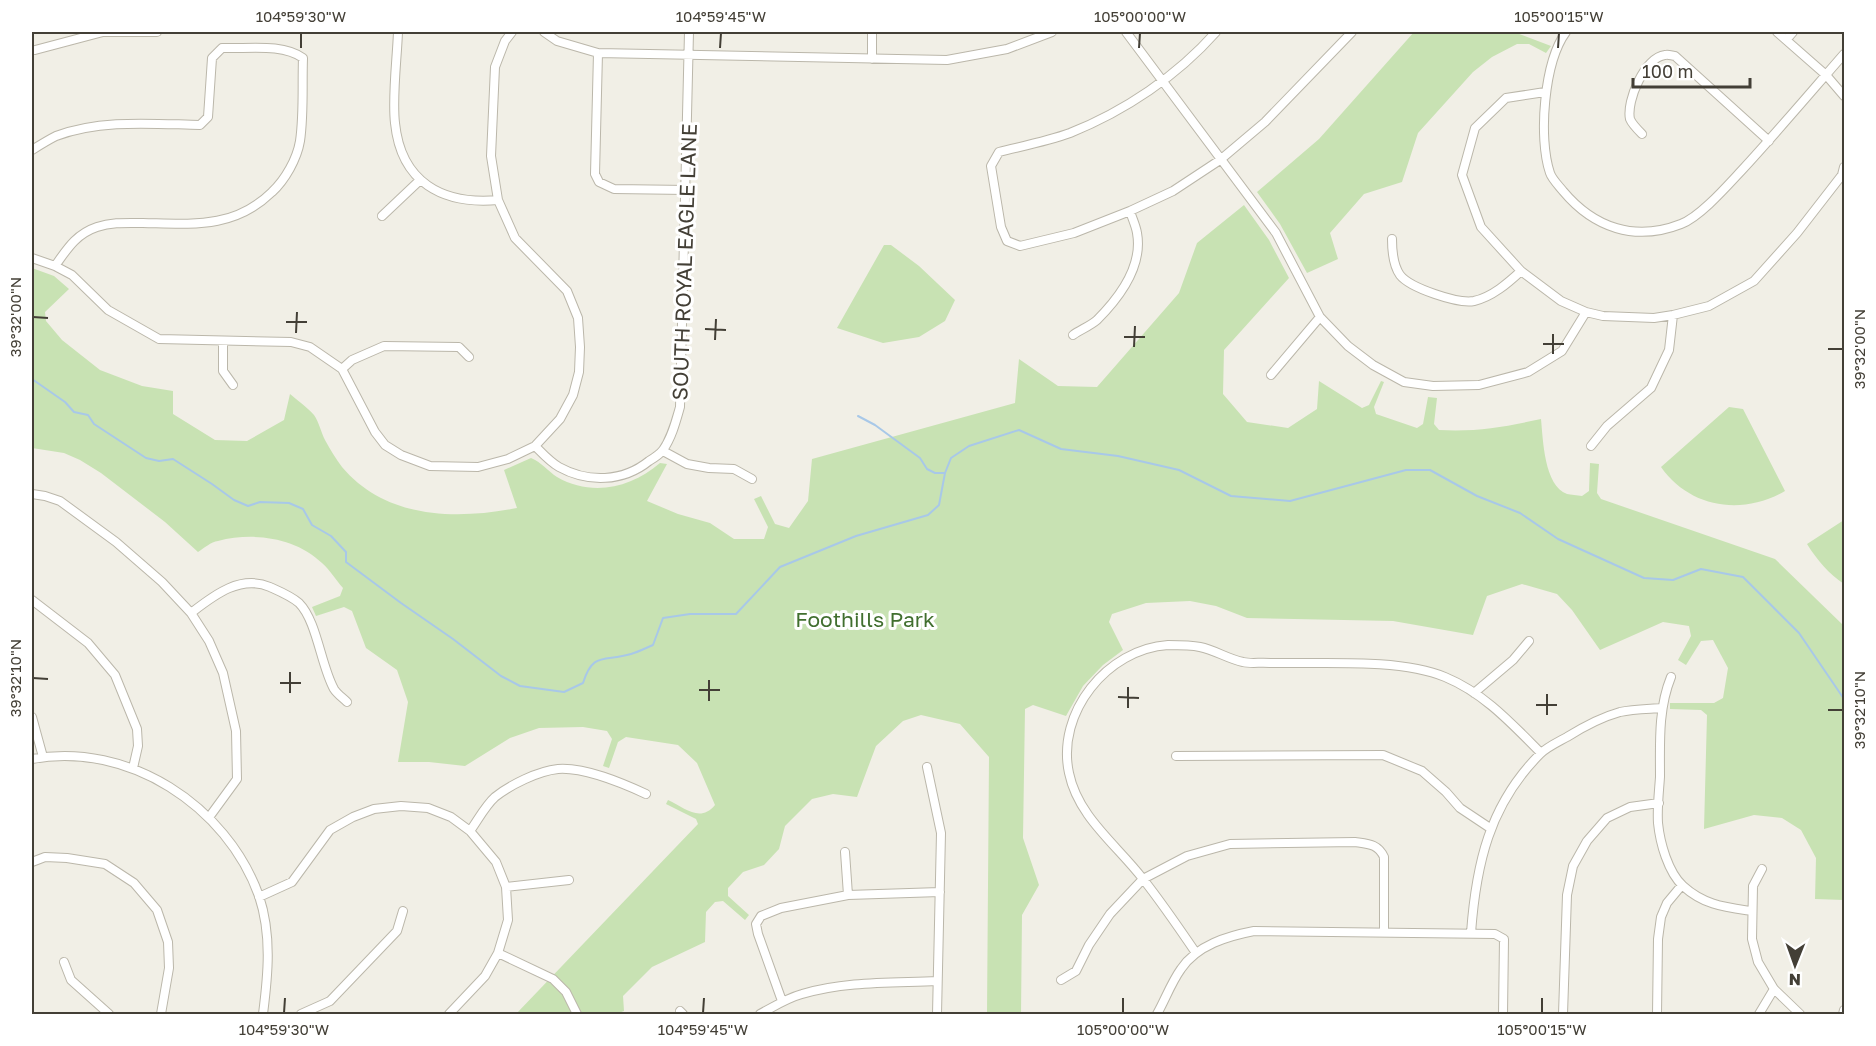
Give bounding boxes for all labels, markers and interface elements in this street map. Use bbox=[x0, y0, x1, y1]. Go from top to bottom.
text: 104°59'30"W bbox=[256, 7, 346, 25]
text: 104°59'45"W bbox=[676, 7, 766, 25]
text: 105°00'00"W bbox=[1094, 7, 1186, 25]
text: 105°00'15"W bbox=[1514, 7, 1604, 25]
scale bar bbox=[1633, 51, 1750, 89]
text: 100 m bbox=[1642, 60, 1693, 82]
street label: SOUTH ROYAL EAGLE LANE bbox=[666, 123, 702, 401]
text: 39°32'00"N bbox=[6, 277, 24, 357]
text: 39°32'00"N bbox=[1850, 309, 1868, 389]
park label: Foothills Park bbox=[795, 606, 935, 632]
text: 39°32'10"N bbox=[6, 639, 24, 717]
text: 39°32'10"N bbox=[1850, 671, 1868, 749]
north arrow bbox=[1765, 935, 1825, 995]
text: N bbox=[1788, 970, 1801, 990]
text: 104°59'30"W bbox=[239, 1020, 329, 1038]
text: 104°59'45"W bbox=[658, 1020, 748, 1038]
text: 105°00'00"W bbox=[1077, 1020, 1169, 1038]
text: 105°00'15"W bbox=[1497, 1020, 1587, 1038]

